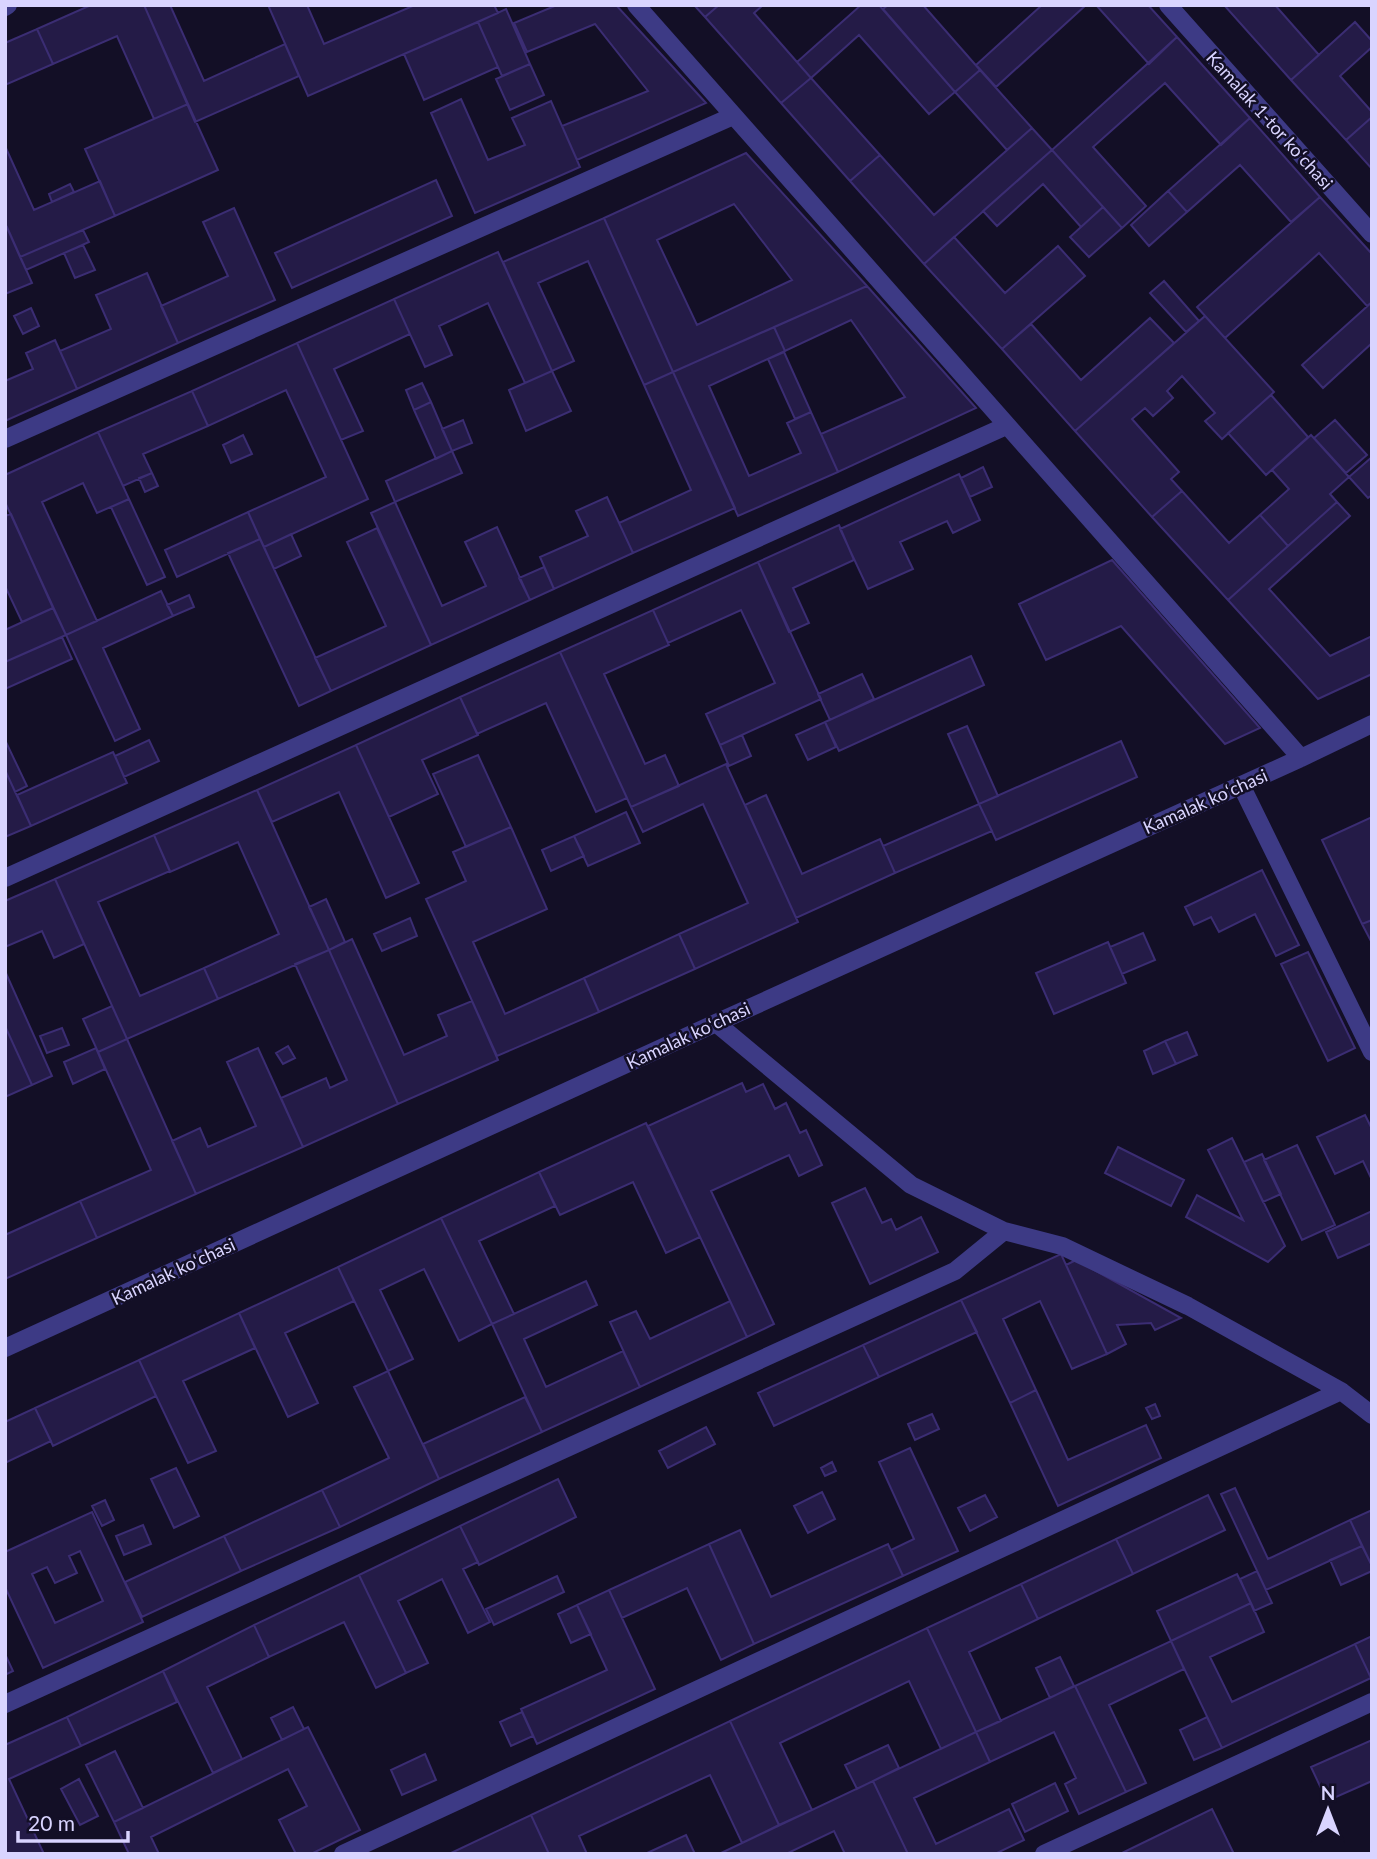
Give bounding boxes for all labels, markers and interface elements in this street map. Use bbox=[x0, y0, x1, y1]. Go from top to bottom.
street label: Kamalak 1-tor koʻchasi bbox=[1202, 46, 1338, 194]
street label: Kamalak koʻchasi bbox=[1139, 764, 1271, 838]
street label: Kamalak koʻchasi bbox=[623, 997, 753, 1073]
street label: Kamalak koʻchasi bbox=[108, 1233, 238, 1309]
north arrow bbox=[1293, 1775, 1363, 1845]
text: N bbox=[1321, 1781, 1335, 1804]
scale bar bbox=[18, 1800, 128, 1844]
text: 20 m bbox=[28, 1810, 75, 1835]

